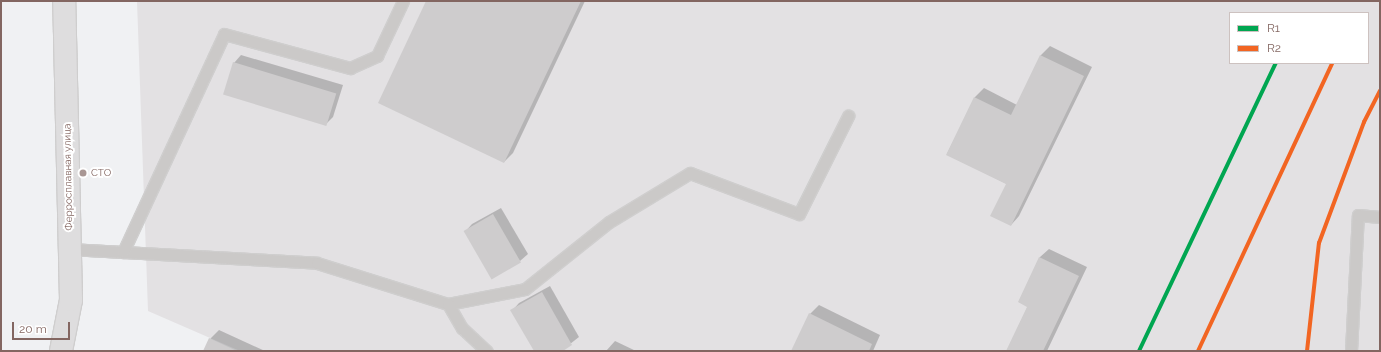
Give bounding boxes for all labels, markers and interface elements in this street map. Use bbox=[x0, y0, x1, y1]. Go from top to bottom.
legend bbox=[1229, 12, 1369, 64]
text: R1 bbox=[1267, 21, 1280, 35]
text: R2 bbox=[1267, 41, 1281, 55]
street label: Ферросплавная улица bbox=[61, 123, 75, 231]
place label: СТО bbox=[91, 167, 111, 179]
marker: СТО bbox=[78, 168, 88, 178]
scale bar bbox=[14, 314, 72, 340]
text: 20 m bbox=[19, 322, 47, 336]

